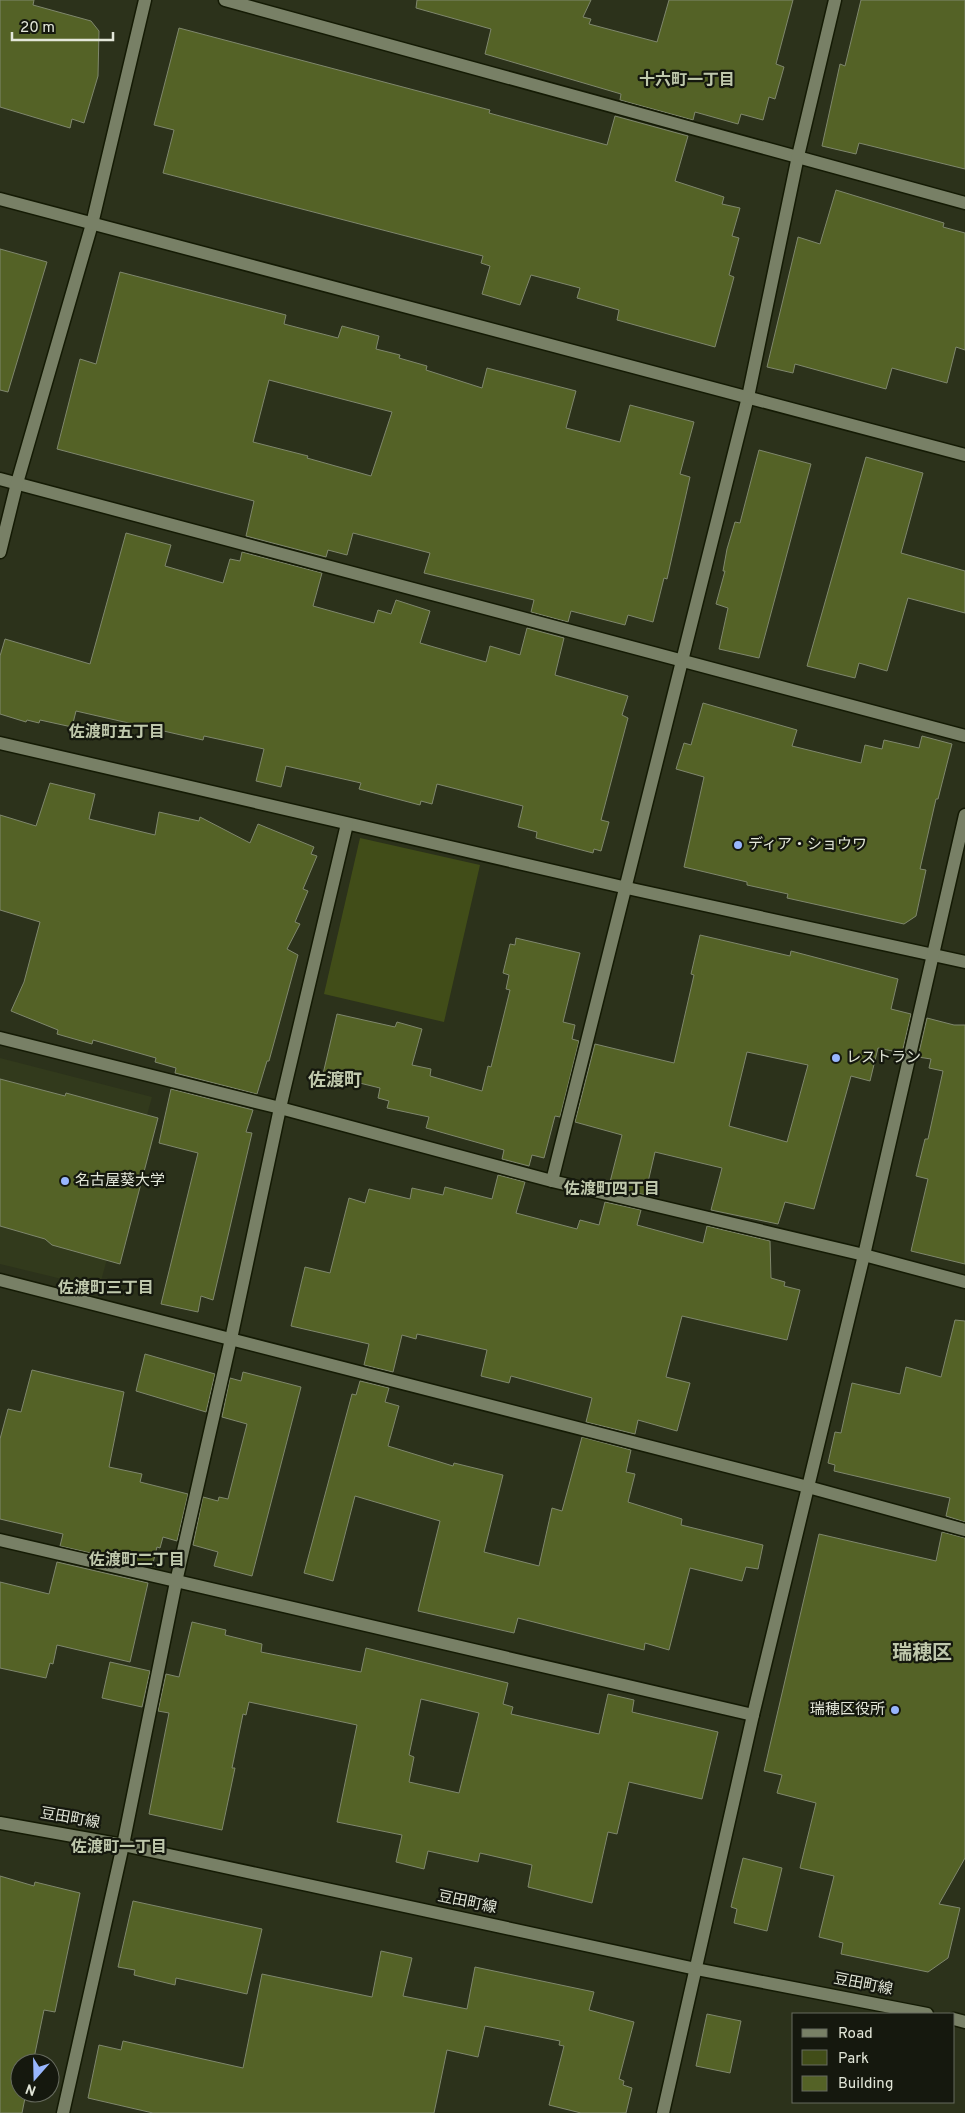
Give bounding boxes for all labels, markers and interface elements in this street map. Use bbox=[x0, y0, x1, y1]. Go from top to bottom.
scale bar bbox=[12, 10, 114, 42]
text: 20 m bbox=[20, 19, 55, 38]
district label: 十六町一丁目 bbox=[639, 71, 735, 91]
district label: 佐渡町五丁目 bbox=[68, 723, 165, 743]
place label: ディア・ショウワ bbox=[748, 836, 867, 855]
marker: ディア・ショウワ bbox=[732, 839, 744, 851]
place label: レストラン bbox=[846, 1049, 921, 1068]
marker: レストラン bbox=[830, 1052, 842, 1064]
district label: 佐渡町 bbox=[308, 1070, 362, 1093]
place label: 名古屋葵大学 bbox=[75, 1172, 165, 1191]
marker: 名古屋葵大学 bbox=[59, 1175, 71, 1187]
district label: 佐渡町四丁目 bbox=[563, 1180, 660, 1200]
district label: 佐渡町三丁目 bbox=[57, 1279, 154, 1299]
district label: 佐渡町二丁目 bbox=[88, 1551, 185, 1571]
district label: 瑞穂区 bbox=[892, 1641, 952, 1667]
place label: 瑞穂区役所 bbox=[810, 1701, 885, 1720]
marker: 瑞穂区役所 bbox=[889, 1704, 901, 1716]
street label: 豆田町線 bbox=[39, 1804, 101, 1834]
district label: 佐渡町一丁目 bbox=[70, 1838, 167, 1858]
street label: 豆田町線 bbox=[436, 1887, 498, 1919]
street label: 豆田町線 bbox=[832, 1970, 894, 2000]
legend bbox=[792, 2013, 955, 2103]
text: Road bbox=[838, 2025, 873, 2044]
text: Park bbox=[838, 2050, 869, 2069]
north arrow bbox=[10, 2053, 60, 2103]
text: Building bbox=[838, 2075, 893, 2094]
text: N bbox=[23, 2079, 39, 2099]

